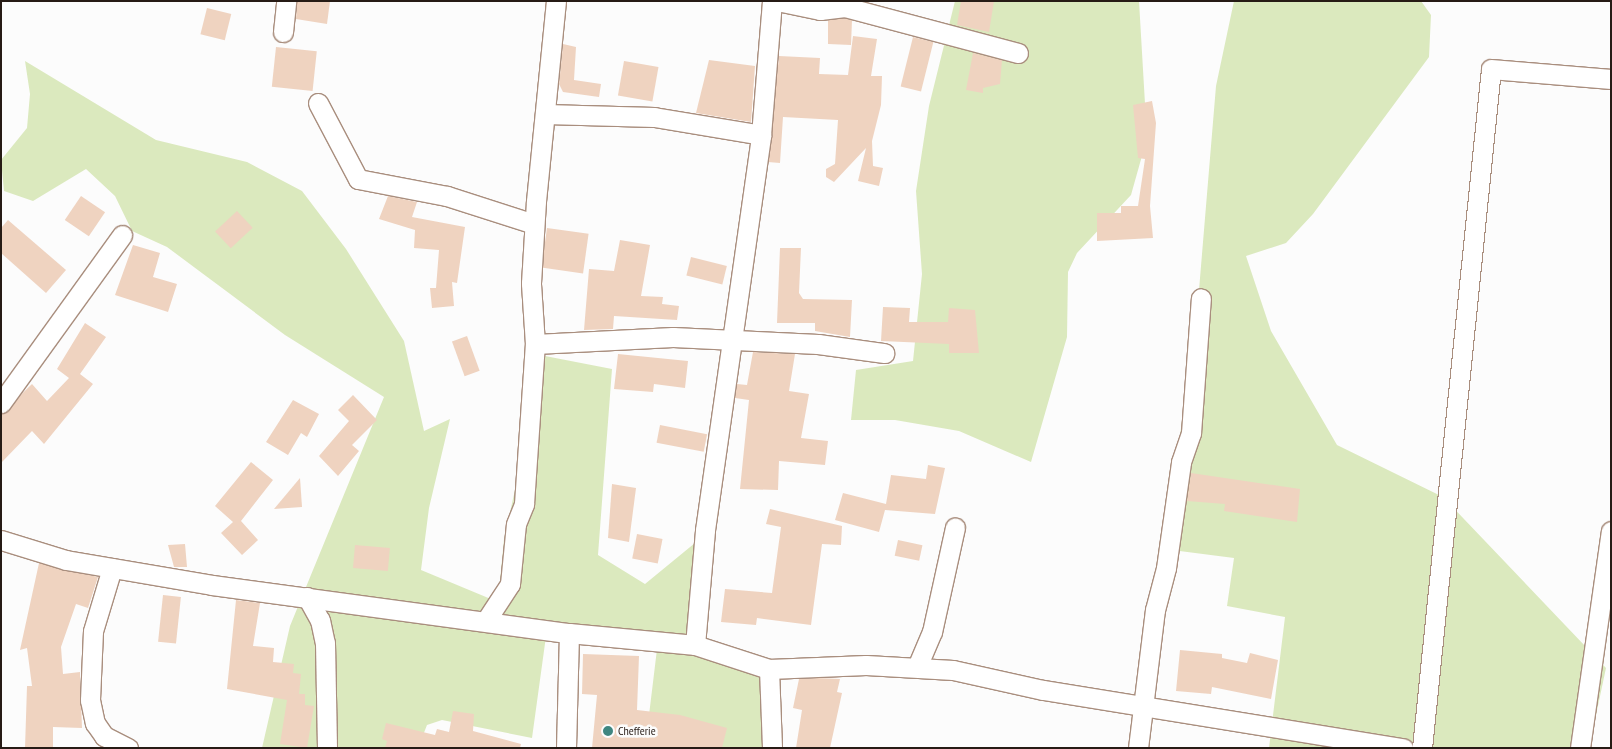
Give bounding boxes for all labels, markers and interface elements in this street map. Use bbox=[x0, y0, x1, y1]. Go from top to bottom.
place label: Chefferie bbox=[618, 724, 656, 738]
marker: Chefferie bbox=[602, 725, 614, 737]

